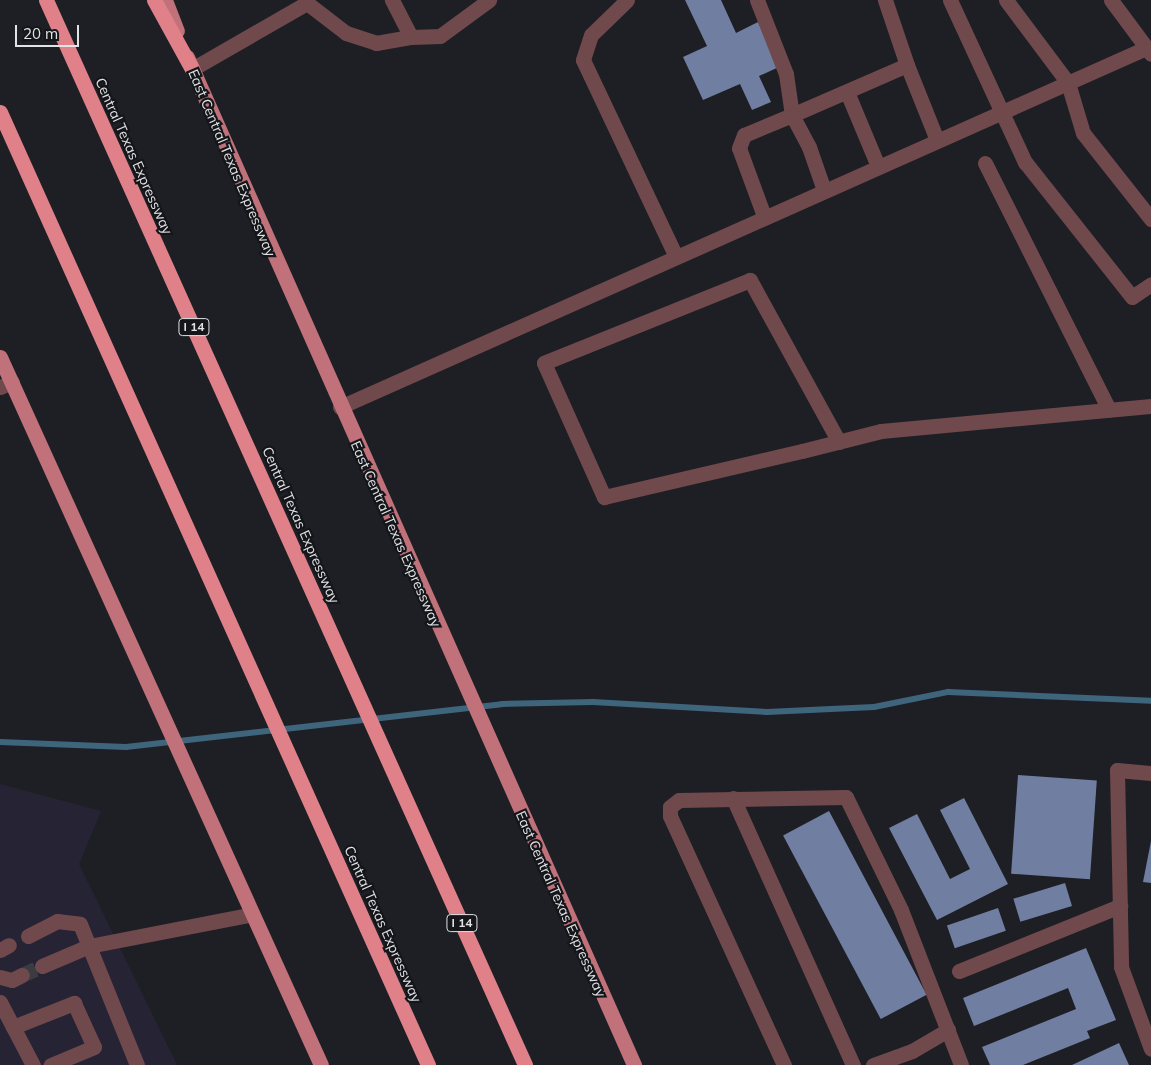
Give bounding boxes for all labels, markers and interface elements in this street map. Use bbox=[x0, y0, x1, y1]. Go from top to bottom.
scale bar bbox=[18, 15, 81, 47]
text: 20 m bbox=[23, 24, 58, 43]
street label: East Central Texas Expressway bbox=[185, 67, 279, 259]
street label: Central Texas Expressway bbox=[92, 75, 176, 237]
road number: I 14 bbox=[178, 318, 210, 337]
street label: East Central Texas Expressway bbox=[347, 438, 445, 630]
street label: Central Texas Expressway bbox=[259, 444, 343, 606]
street label: East Central Texas Expressway bbox=[512, 808, 610, 1000]
street label: Central Texas Expressway bbox=[341, 843, 425, 1005]
road number: I 14 bbox=[446, 914, 478, 932]

